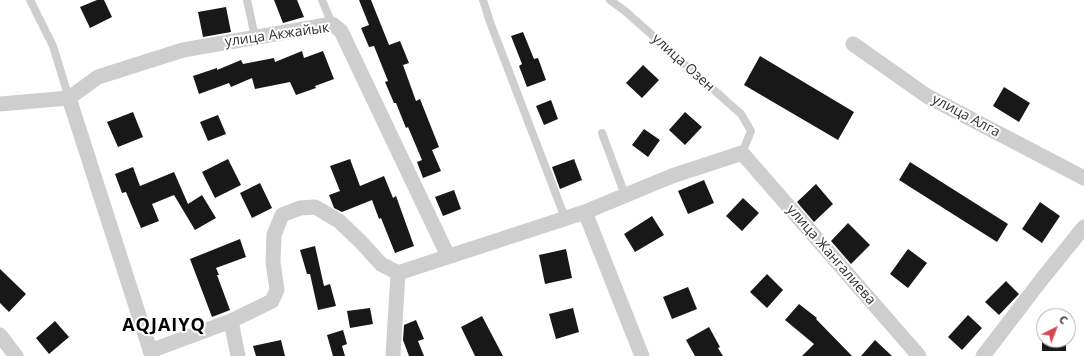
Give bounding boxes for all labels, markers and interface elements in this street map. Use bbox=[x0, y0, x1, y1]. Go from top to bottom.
street label: улица Акжайык bbox=[224, 19, 330, 51]
street label: улица Озен bbox=[648, 30, 718, 96]
street label: улица Алга bbox=[929, 91, 1003, 141]
street label: улица Жангалиева bbox=[783, 202, 879, 308]
north arrow bbox=[1036, 308, 1076, 348]
text: С bbox=[1056, 312, 1071, 327]
district label: AQJAIYQ bbox=[122, 315, 206, 337]

